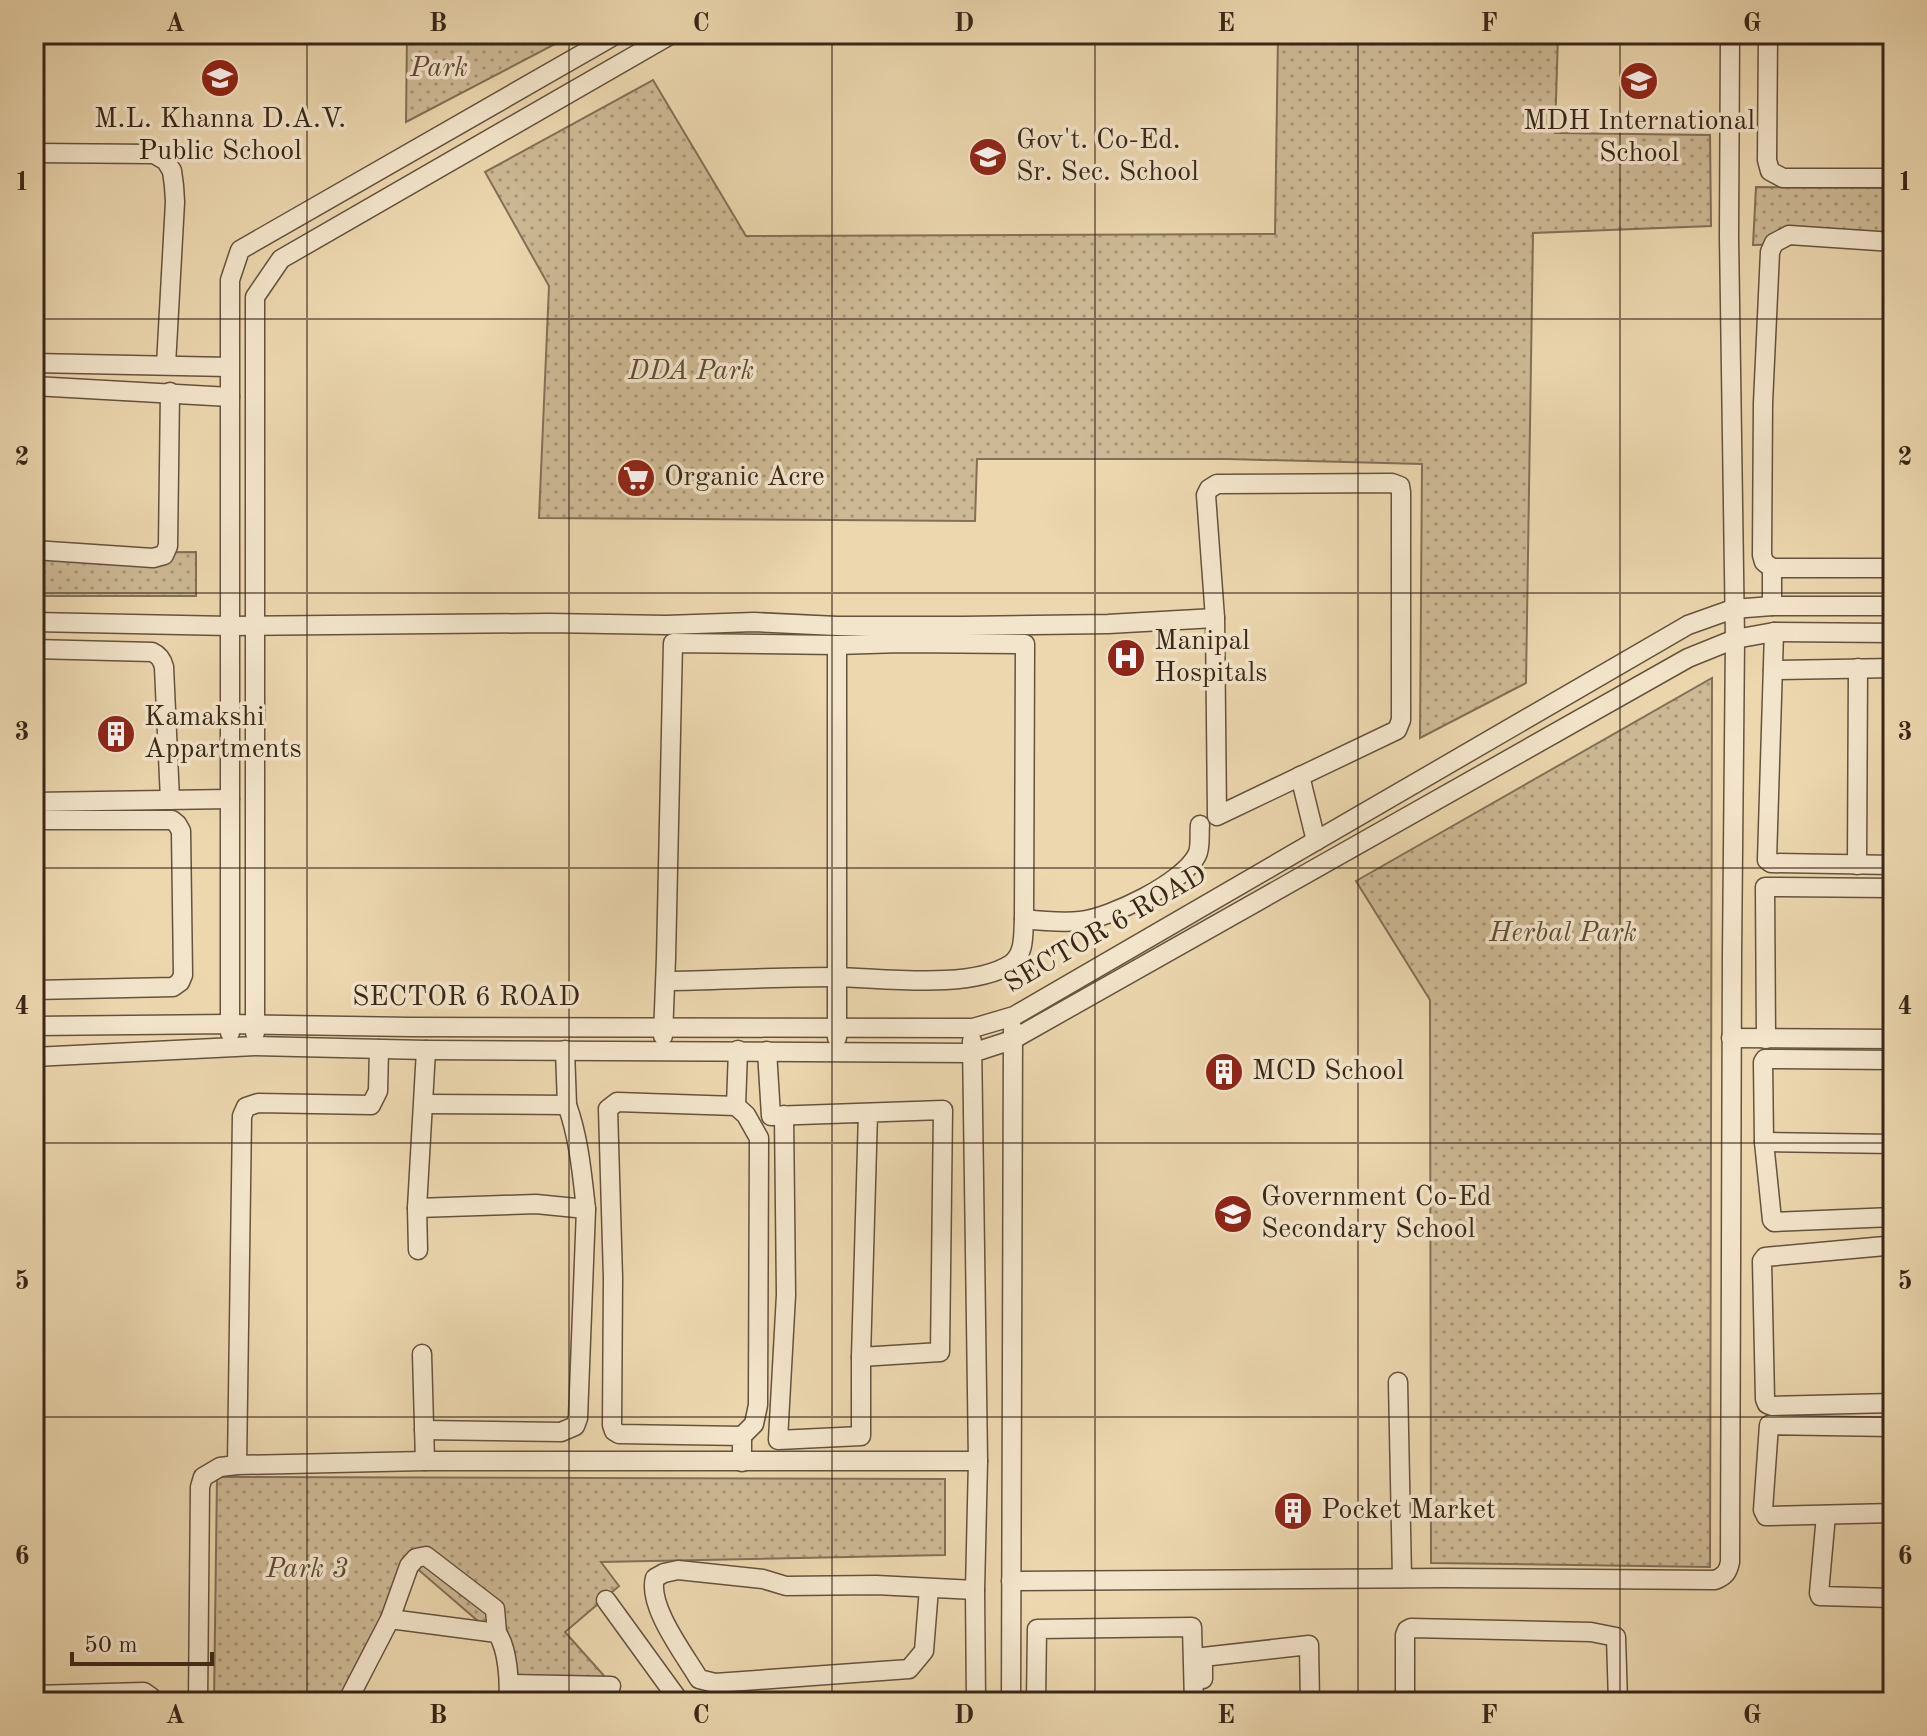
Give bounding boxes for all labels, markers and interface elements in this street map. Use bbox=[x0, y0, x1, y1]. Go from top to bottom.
text: A bbox=[165, 11, 185, 37]
text: B bbox=[429, 11, 447, 37]
text: C bbox=[692, 11, 710, 37]
text: D bbox=[954, 11, 974, 37]
text: E bbox=[1217, 11, 1235, 37]
text: F bbox=[1480, 11, 1498, 37]
text: G bbox=[1743, 11, 1761, 37]
park label: Park bbox=[409, 55, 468, 83]
school or university icon: M.L. Khanna D.A.V. Public School bbox=[199, 57, 241, 99]
school or university icon: MDH International School bbox=[1618, 60, 1660, 102]
place label: M.L. Khanna D.A.V. Public School bbox=[94, 106, 346, 166]
place label: MDH International School bbox=[1523, 108, 1755, 168]
place label: Gov't. Co-Ed. Sr. Sec. School bbox=[1016, 127, 1199, 187]
school or university icon: Gov't. Co-Ed. Sr. Sec. School bbox=[967, 136, 1009, 178]
text: 1 bbox=[14, 170, 30, 196]
text: 1 bbox=[1897, 170, 1913, 196]
park label: DDA Park bbox=[627, 358, 754, 386]
text: 2 bbox=[14, 445, 30, 471]
text: 2 bbox=[1897, 445, 1913, 471]
supermarket icon: Organic Acre bbox=[615, 457, 657, 499]
place label: Organic Acre bbox=[664, 464, 825, 492]
place label: Manipal Hospitals bbox=[1154, 628, 1268, 688]
hospital icon: Manipal Hospitals bbox=[1105, 637, 1147, 679]
place label: Kamakshi Appartments bbox=[144, 704, 302, 764]
building icon: Kamakshi Appartments bbox=[95, 713, 137, 755]
text: 3 bbox=[14, 720, 30, 746]
text: 3 bbox=[1897, 720, 1913, 746]
street label: SECTOR 6 ROAD bbox=[1000, 861, 1212, 999]
park label: Herbal Park bbox=[1488, 920, 1637, 948]
street label: SECTOR 6 ROAD bbox=[352, 984, 580, 1012]
text: 4 bbox=[14, 994, 30, 1020]
text: 4 bbox=[1897, 994, 1913, 1020]
building icon: MCD School bbox=[1203, 1051, 1245, 1093]
place label: MCD School bbox=[1252, 1058, 1404, 1086]
place label: Government Co-Ed Secondary School bbox=[1261, 1184, 1492, 1244]
school or university icon: Government Co-Ed Secondary School bbox=[1212, 1193, 1254, 1235]
text: 5 bbox=[14, 1269, 30, 1295]
text: 5 bbox=[1897, 1269, 1913, 1295]
building icon: Pocket Market bbox=[1272, 1490, 1314, 1532]
place label: Pocket Market bbox=[1321, 1497, 1496, 1525]
text: 6 bbox=[14, 1544, 30, 1570]
text: 6 bbox=[1897, 1544, 1913, 1570]
park label: Park 3 bbox=[265, 1556, 348, 1584]
scale bar bbox=[72, 1616, 212, 1666]
text: 50 m bbox=[84, 1634, 138, 1658]
text: A bbox=[165, 1703, 185, 1729]
text: B bbox=[429, 1703, 447, 1729]
text: C bbox=[692, 1703, 710, 1729]
text: D bbox=[954, 1703, 974, 1729]
text: E bbox=[1217, 1703, 1235, 1729]
text: F bbox=[1480, 1703, 1498, 1729]
text: G bbox=[1743, 1703, 1761, 1729]

